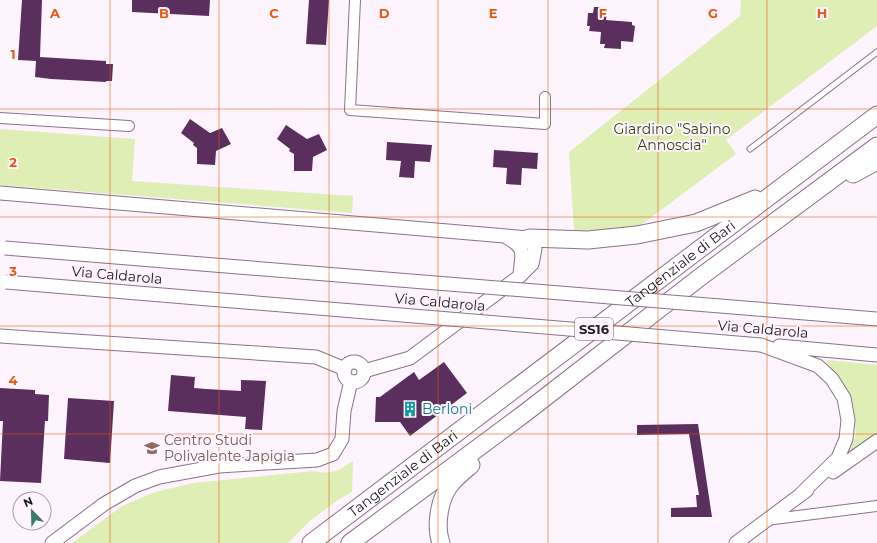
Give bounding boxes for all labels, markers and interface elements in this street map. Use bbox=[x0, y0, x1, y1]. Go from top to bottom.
text: A bbox=[49, 5, 61, 21]
text: B bbox=[159, 5, 169, 21]
text: C bbox=[269, 5, 279, 21]
text: D bbox=[379, 5, 390, 21]
text: E bbox=[489, 5, 498, 21]
text: F bbox=[599, 5, 607, 21]
text: G bbox=[708, 5, 718, 21]
text: H bbox=[817, 5, 827, 21]
text: 1 bbox=[10, 46, 16, 62]
park label: Giardino "Sabino Annoscia" bbox=[613, 120, 731, 154]
text: 2 bbox=[9, 154, 17, 170]
street label: Tangenziale di Bari bbox=[622, 216, 739, 311]
street label: Via Caldarola bbox=[71, 262, 163, 288]
text: 3 bbox=[8, 263, 17, 279]
street label: Via Caldarola bbox=[394, 289, 486, 315]
street label: Via Caldarola bbox=[717, 316, 809, 342]
road number: SS16 bbox=[575, 318, 613, 340]
text: 4 bbox=[9, 372, 18, 388]
building icon: Berloni bbox=[401, 400, 419, 418]
place label: Berloni bbox=[422, 400, 472, 418]
street label: Tangenziale di Bari bbox=[344, 426, 461, 521]
place label: Centro Studi Polivalente Japigia bbox=[164, 431, 295, 465]
school or university icon: Centro Studi Polivalente Japigia bbox=[143, 439, 161, 457]
north arrow bbox=[12, 491, 52, 531]
text: N bbox=[21, 494, 35, 510]

